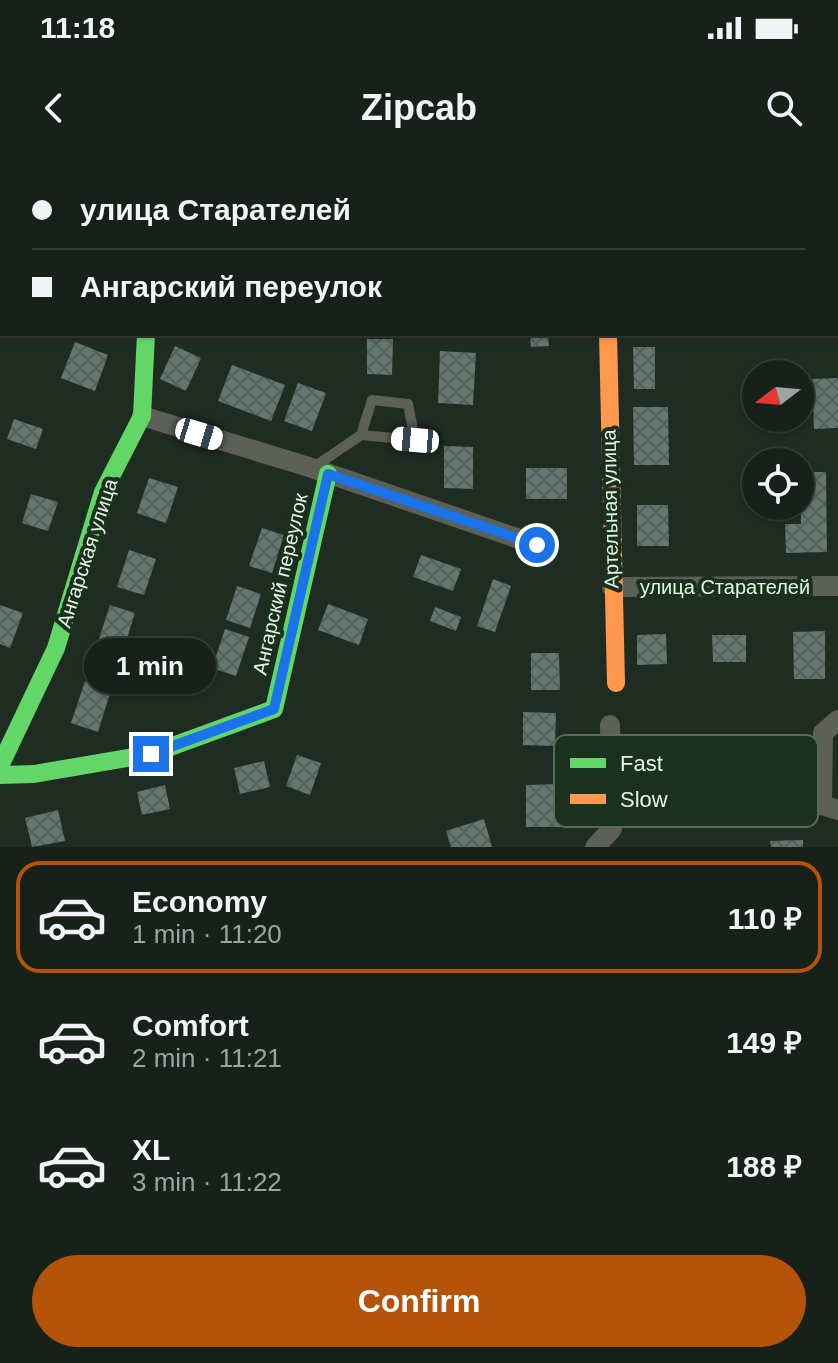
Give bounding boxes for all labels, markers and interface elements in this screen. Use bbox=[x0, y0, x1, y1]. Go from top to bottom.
text: 11:18 bbox=[40, 11, 115, 44]
icon: back bbox=[32, 86, 76, 130]
icon: search bbox=[762, 86, 806, 130]
text: Zipcab bbox=[361, 87, 477, 128]
text: улица Старателей bbox=[80, 193, 351, 226]
text: Ангарский переулок bbox=[80, 270, 382, 303]
north arrow bbox=[742, 360, 814, 432]
map controls bbox=[742, 360, 814, 520]
car bbox=[173, 416, 225, 452]
car bbox=[390, 426, 440, 454]
street label: Артельная улица bbox=[598, 428, 622, 589]
button: locate bbox=[742, 448, 814, 520]
street label: Ангарская улица bbox=[53, 475, 122, 630]
street label: Ангарский переулок bbox=[248, 491, 312, 677]
route start bbox=[519, 527, 555, 563]
street label: улица Старателей bbox=[640, 576, 810, 598]
callout: 1 min bbox=[85, 638, 217, 694]
text: 1 min bbox=[116, 651, 184, 681]
legend bbox=[554, 735, 818, 827]
route end bbox=[133, 736, 169, 772]
text: Fast bbox=[620, 751, 663, 776]
text: Slow bbox=[620, 787, 668, 812]
icon: car bbox=[36, 881, 108, 953]
text: Economy bbox=[132, 885, 267, 918]
text: 110 ₽ bbox=[728, 902, 802, 935]
text: 1 min · 11:20 bbox=[132, 919, 282, 949]
icon: car bbox=[36, 1005, 108, 1077]
text: Comfort bbox=[132, 1009, 249, 1042]
text: 149 ₽ bbox=[726, 1026, 802, 1059]
text: 2 min · 11:21 bbox=[132, 1043, 282, 1073]
icon: car bbox=[36, 1129, 108, 1201]
text: XL bbox=[132, 1133, 170, 1166]
text: 188 ₽ bbox=[726, 1150, 802, 1183]
text: 3 min · 11:22 bbox=[132, 1167, 282, 1197]
button: Confirm bbox=[32, 1255, 806, 1347]

